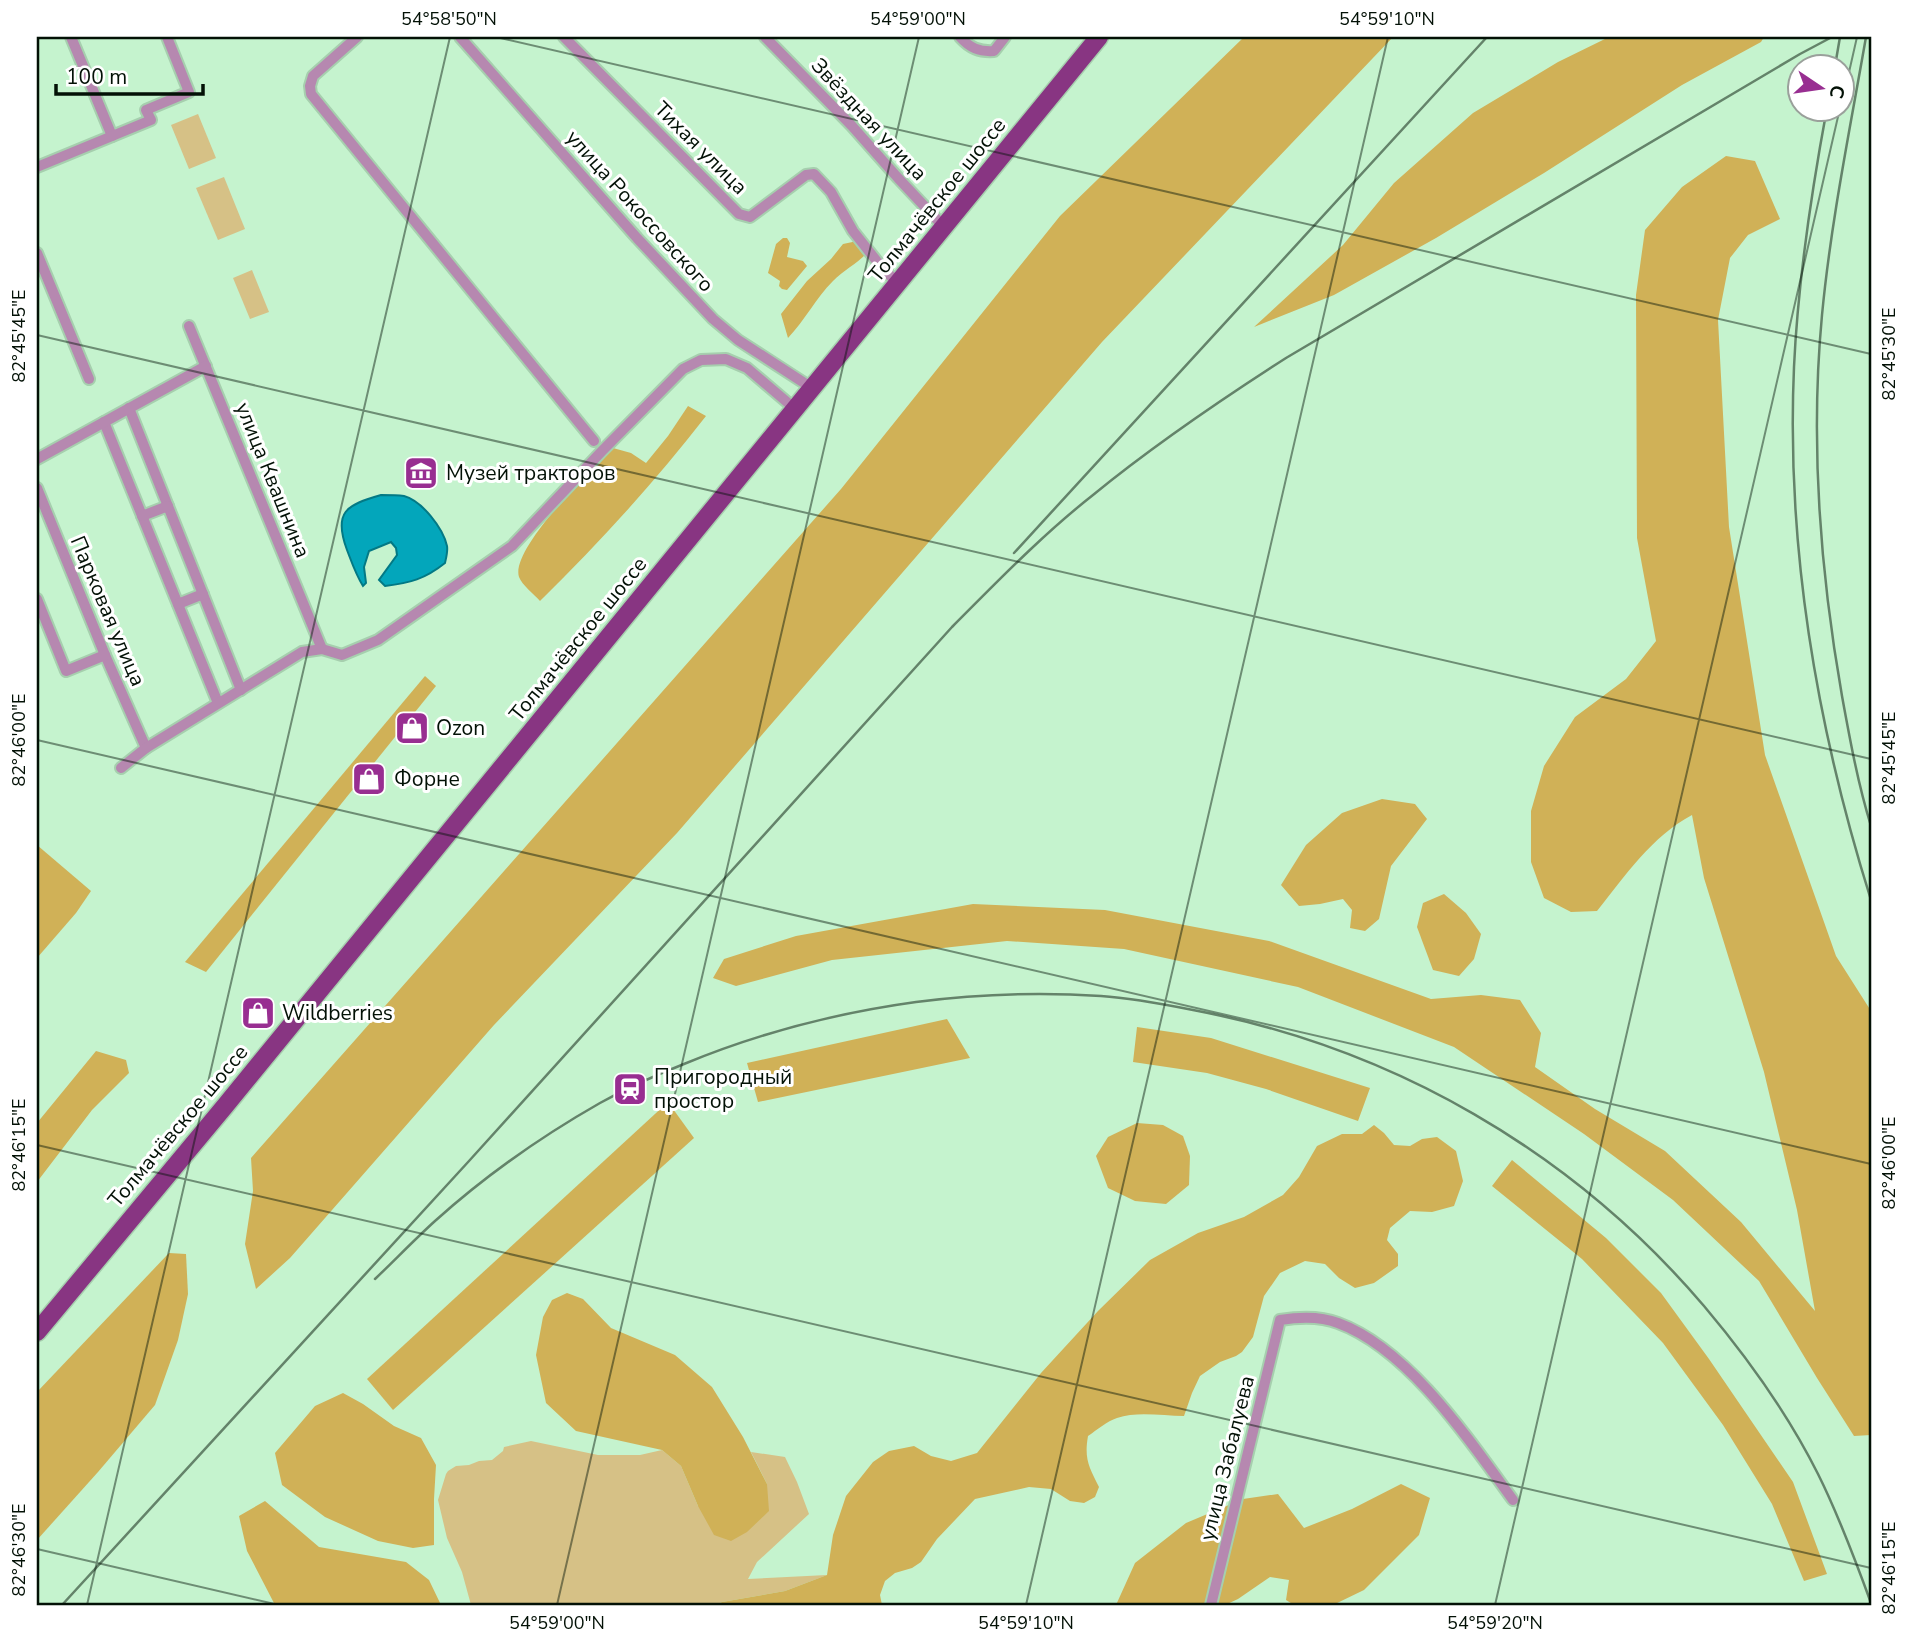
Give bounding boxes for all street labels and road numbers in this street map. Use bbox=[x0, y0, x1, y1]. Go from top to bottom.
street label: Звёздная улица bbox=[805, 52, 933, 186]
street label: Тихая улица bbox=[648, 95, 754, 201]
street label: Толмачёвское шоссе bbox=[862, 112, 1012, 288]
street label: улица Рокоссовского bbox=[560, 124, 720, 298]
street label: улица Квашнина bbox=[229, 398, 317, 562]
street label: Парковая улица bbox=[64, 532, 152, 690]
street label: Толмачёвское шоссе bbox=[503, 551, 653, 727]
street label: Толмачёвское шоссе bbox=[102, 1039, 254, 1213]
street label: улица Забалуева bbox=[1193, 1373, 1261, 1543]

